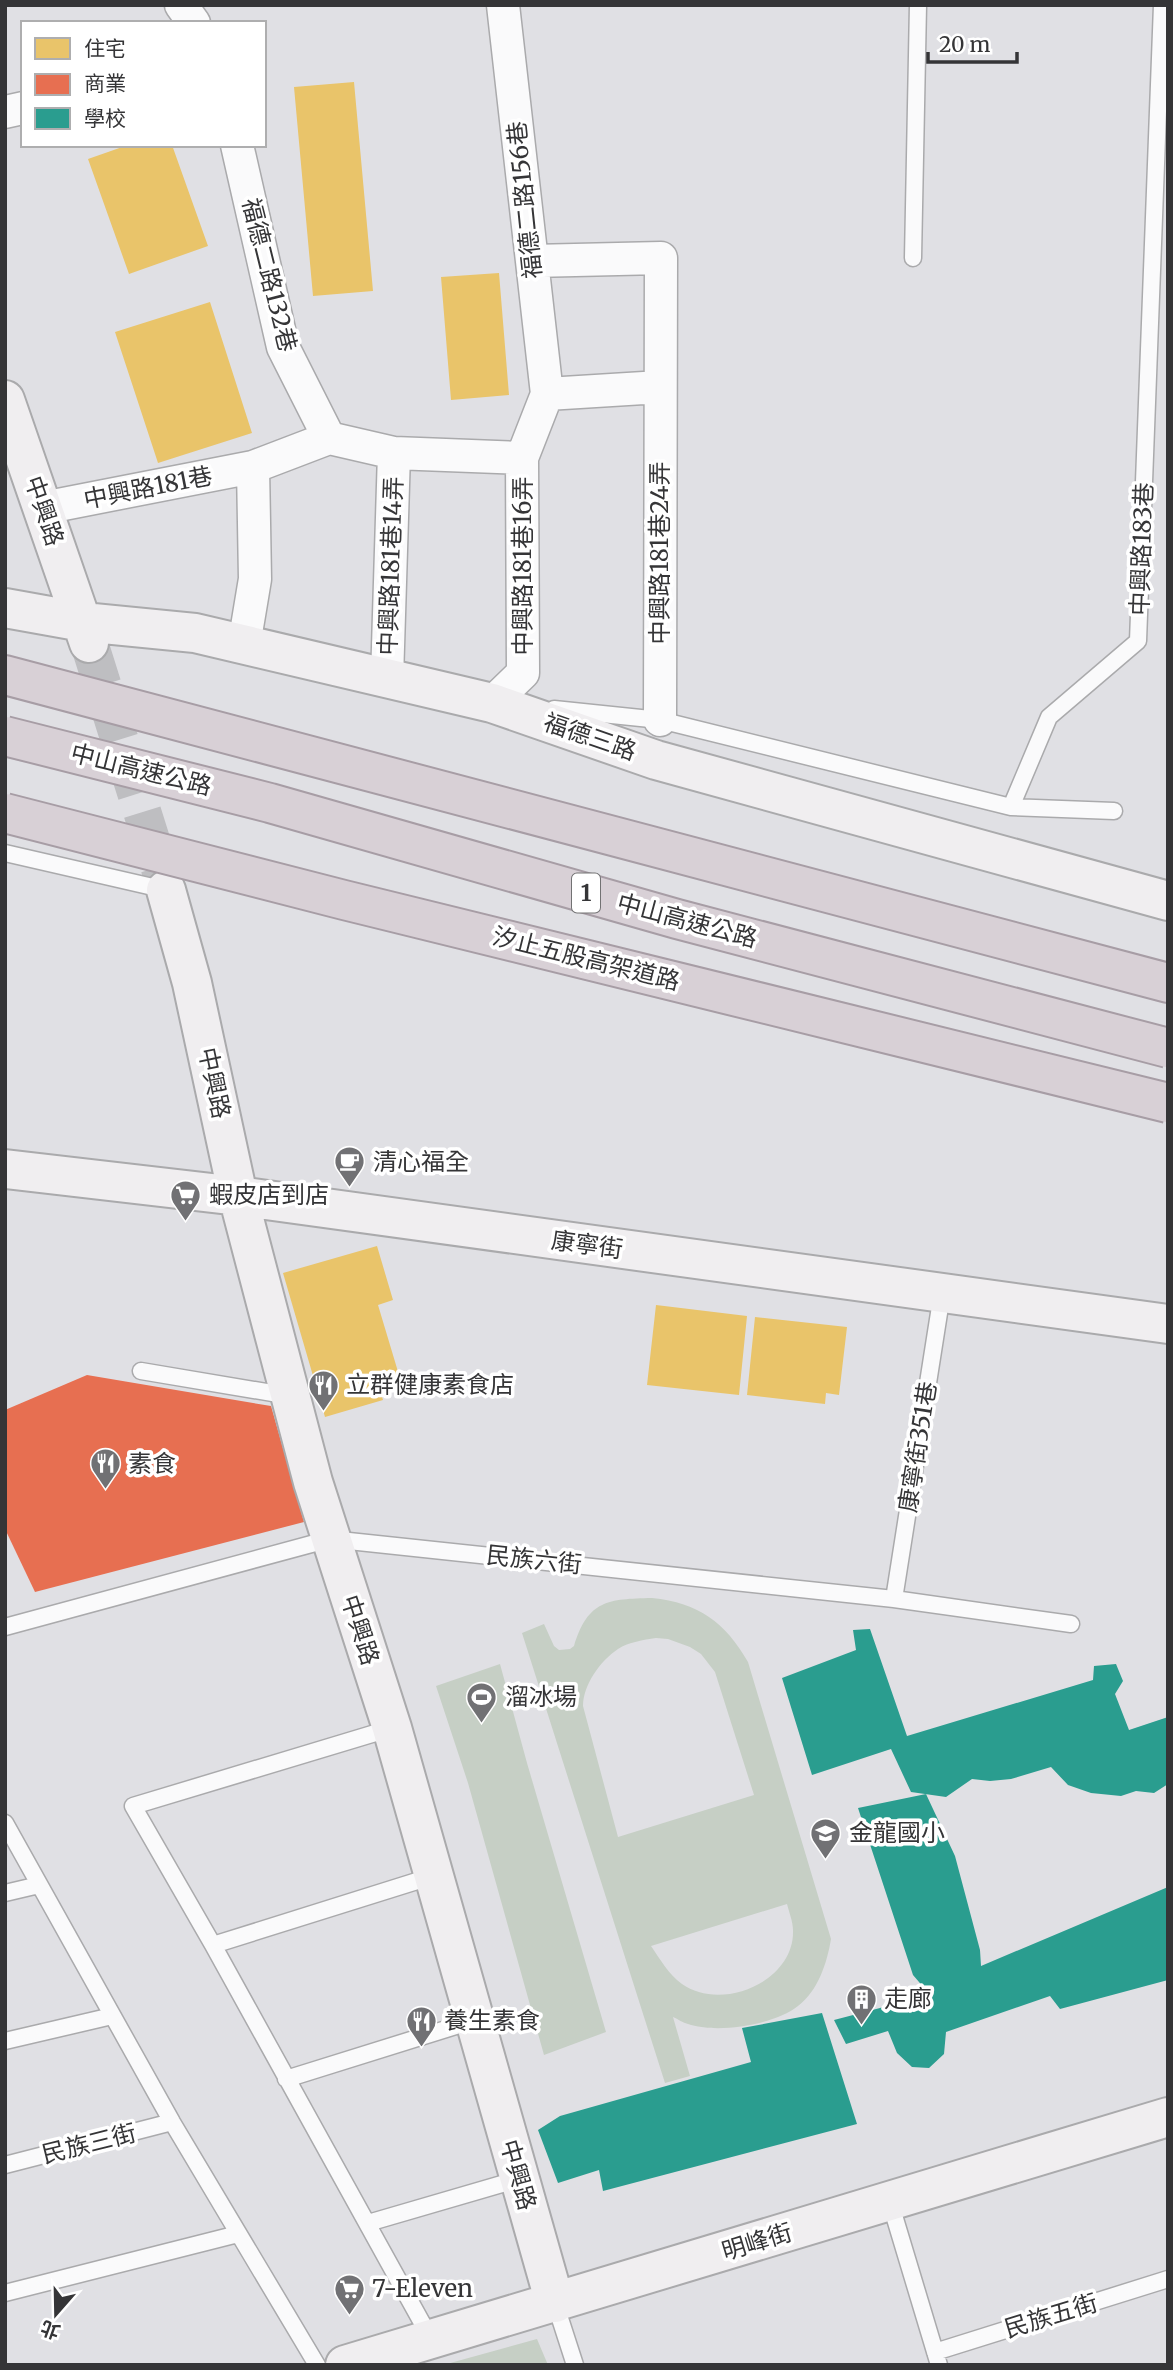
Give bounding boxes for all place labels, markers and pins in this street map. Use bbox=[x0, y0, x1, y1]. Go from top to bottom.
cafe icon: 清心福全 bbox=[333, 1145, 367, 1189]
place label: 清心福全 bbox=[373, 1146, 469, 1177]
supermarket icon: 蝦皮店到店 bbox=[169, 1178, 203, 1222]
place label: 蝦皮店到店 bbox=[209, 1179, 329, 1210]
restaurant icon: 立群健康素食店 bbox=[306, 1368, 340, 1412]
place label: 立群健康素食店 bbox=[346, 1369, 514, 1400]
restaurant icon: 素食 bbox=[88, 1447, 122, 1491]
place label: 素食 bbox=[128, 1448, 176, 1479]
sports icon: 溜冰場 bbox=[465, 1680, 499, 1724]
place label: 溜冰場 bbox=[505, 1681, 577, 1712]
school or university icon: 金龍國小 bbox=[809, 1816, 843, 1860]
place label: 金龍國小 bbox=[849, 1817, 945, 1848]
building icon: 走廊 bbox=[844, 1982, 878, 2026]
place label: 走廊 bbox=[884, 1983, 932, 2014]
restaurant icon: 養生素食 bbox=[404, 2004, 438, 2048]
place label: 養生素食 bbox=[444, 2005, 540, 2036]
supermarket icon: 7-Eleven bbox=[332, 2272, 366, 2316]
place label: 7-Eleven bbox=[372, 2273, 473, 2304]

